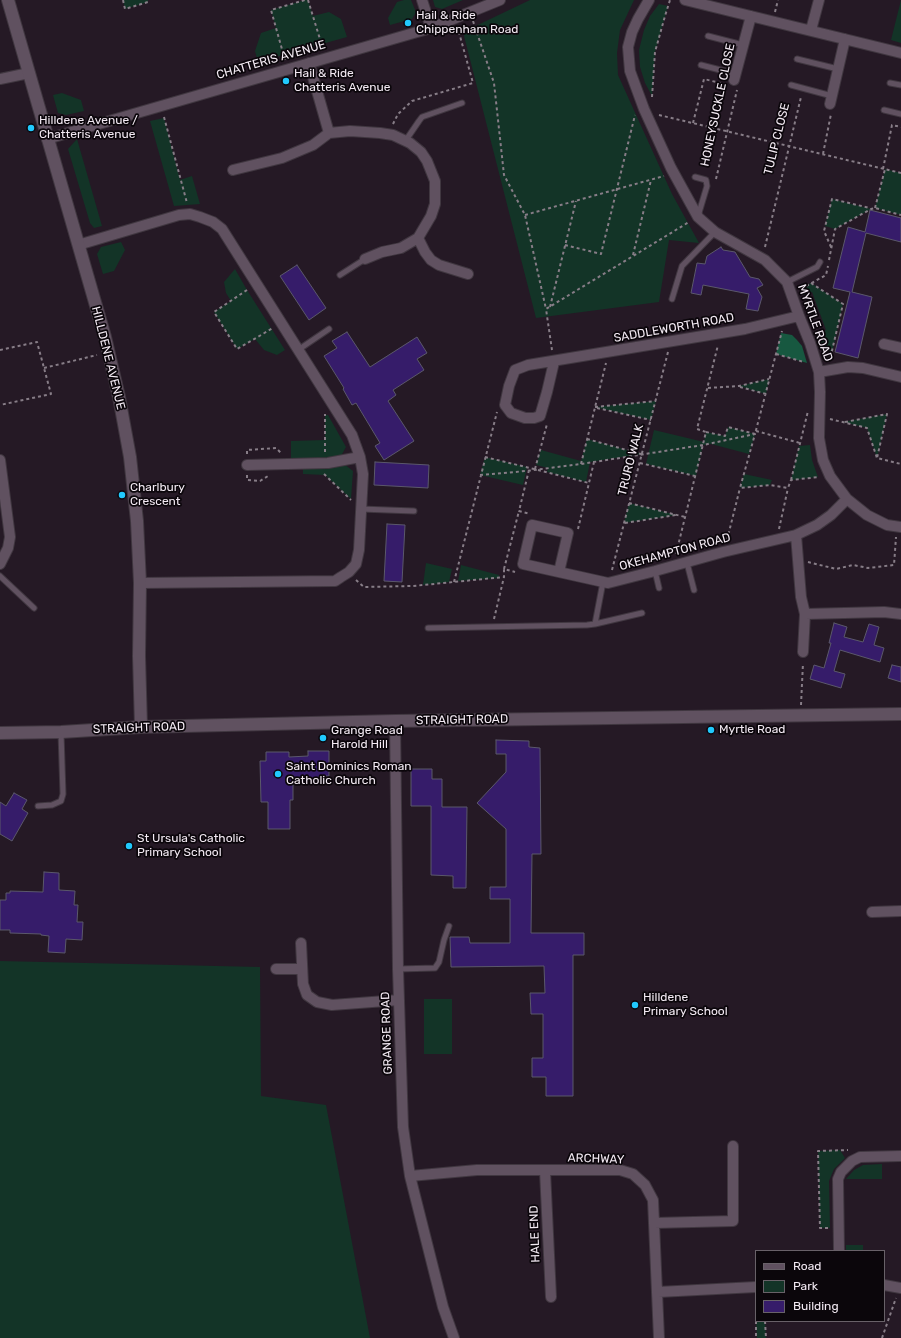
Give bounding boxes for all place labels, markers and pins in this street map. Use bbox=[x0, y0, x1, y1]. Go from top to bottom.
place label: Hail & Ride Chippenham Road bbox=[416, 9, 518, 37]
marker: Hail & Ride Chippenham Road bbox=[403, 18, 413, 28]
place label: Hail & Ride Chatteris Avenue bbox=[294, 67, 391, 95]
marker: Hail & Ride Chatteris Avenue bbox=[281, 76, 291, 86]
place label: Hilldene Avenue / Chatteris Avenue bbox=[39, 114, 138, 142]
marker: Hilldene Avenue / Chatteris Avenue bbox=[26, 123, 36, 133]
place label: Charlbury Crescent bbox=[130, 481, 185, 509]
marker: Charlbury Crescent bbox=[117, 490, 127, 500]
place label: Myrtle Road bbox=[719, 723, 785, 737]
place label: Grange Road Harold Hill bbox=[331, 724, 403, 752]
marker: Myrtle Road bbox=[706, 725, 716, 735]
marker: Grange Road Harold Hill bbox=[318, 733, 328, 743]
place label: Saint Dominics Roman Catholic Church bbox=[286, 760, 412, 788]
marker: Saint Dominics Roman Catholic Church bbox=[273, 769, 283, 779]
place label: St Ursula's Catholic Primary School bbox=[137, 832, 245, 860]
marker: St Ursula's Catholic Primary School bbox=[124, 841, 134, 851]
place label: Hilldene Primary School bbox=[643, 991, 728, 1019]
marker: Hilldene Primary School bbox=[630, 1000, 640, 1010]

